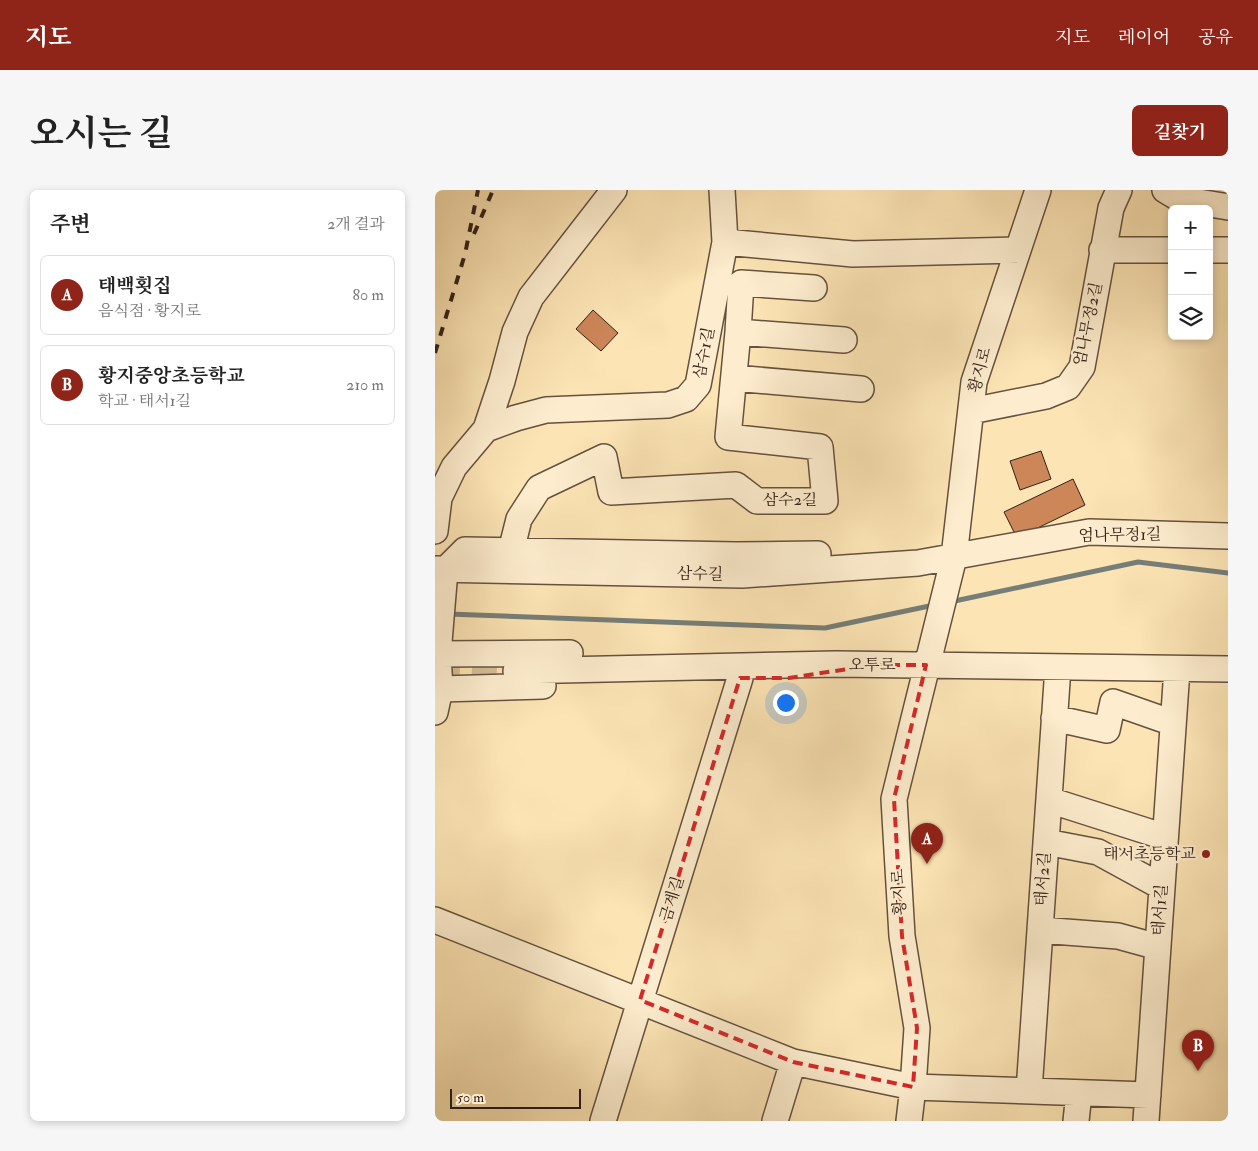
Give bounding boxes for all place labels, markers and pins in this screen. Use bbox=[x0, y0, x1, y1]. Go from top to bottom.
pin: A bbox=[911, 823, 943, 864]
place label: 태서초등학교 bbox=[1103, 844, 1196, 864]
marker: 태서초등학교 bbox=[1200, 848, 1212, 860]
pin: B bbox=[1182, 1030, 1214, 1071]

